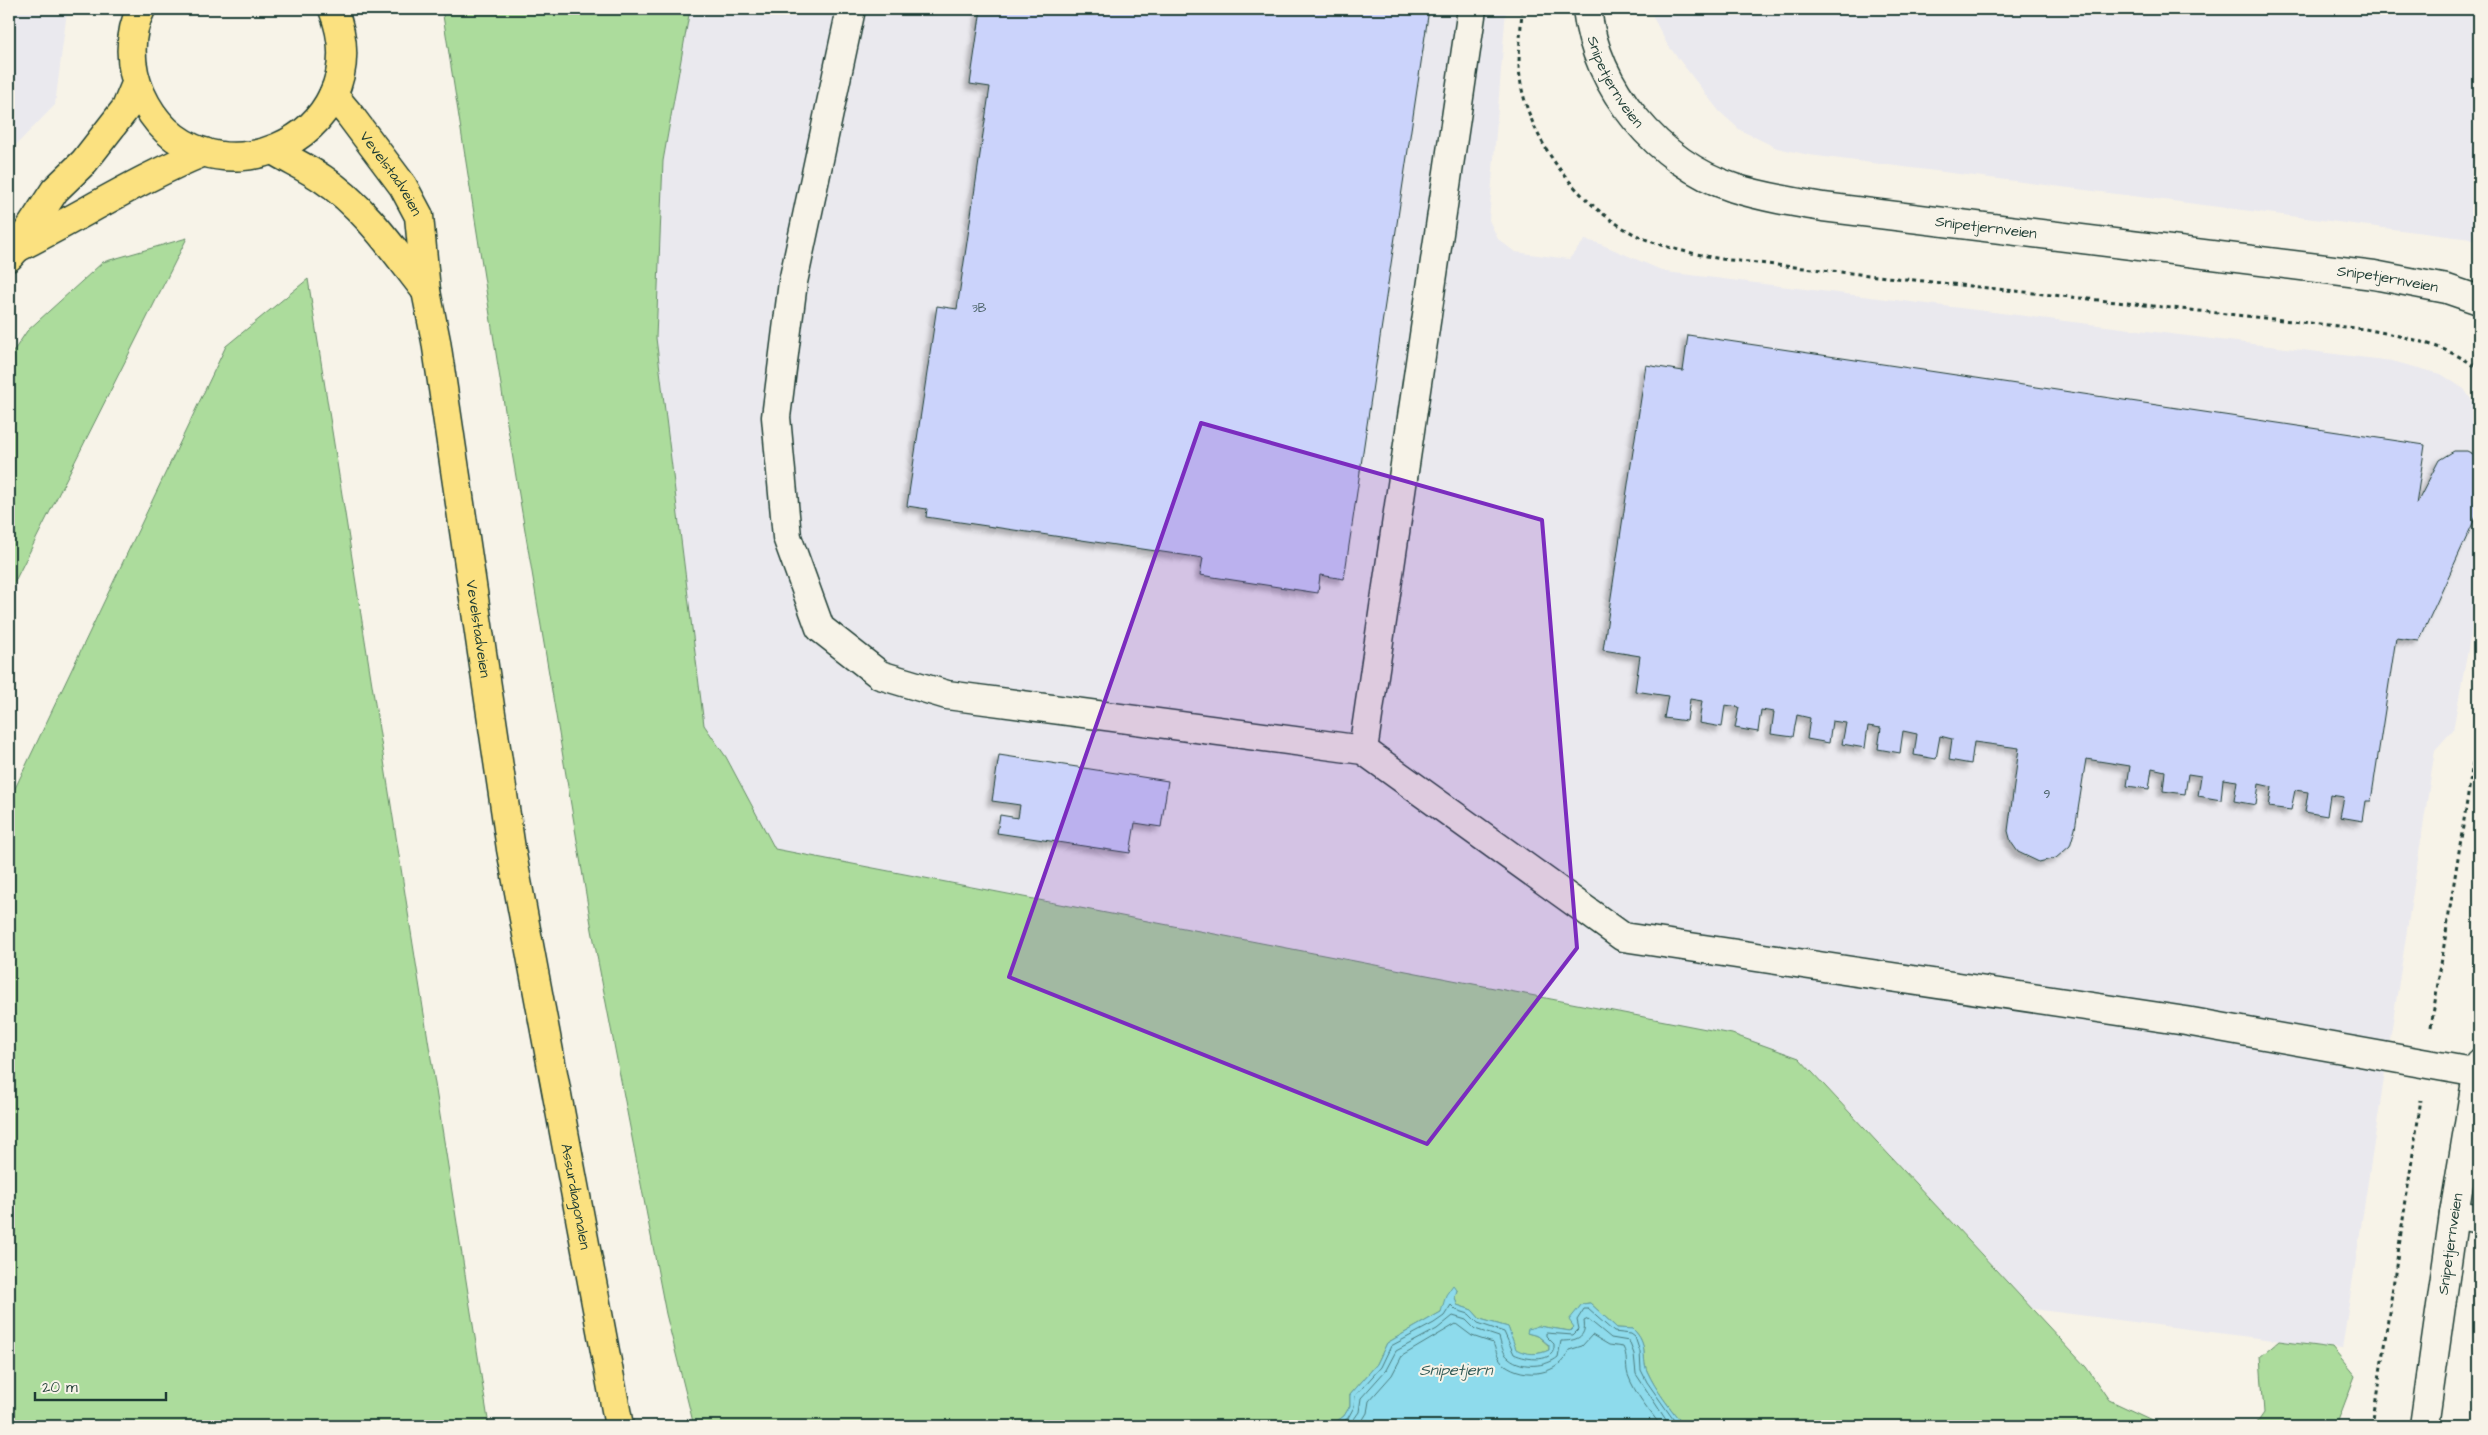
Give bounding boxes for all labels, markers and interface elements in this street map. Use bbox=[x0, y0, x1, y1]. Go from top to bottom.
street label: Snipetjernveien bbox=[1582, 33, 1649, 133]
street label: Vevelstadveien bbox=[355, 127, 428, 220]
street label: Snipetjernveien bbox=[1934, 210, 2039, 244]
street label: Snipetjernveien bbox=[2336, 260, 2441, 298]
house number: 3B bbox=[972, 300, 987, 317]
street label: Vevelstadveien bbox=[461, 578, 496, 680]
house number: 9 bbox=[2044, 786, 2051, 803]
street label: Assurdiagonalen bbox=[556, 1142, 596, 1252]
street label: Snipetjernveien bbox=[2432, 1191, 2468, 1296]
water label: Snipetjern bbox=[1419, 1359, 1495, 1381]
scale bar bbox=[35, 1370, 166, 1402]
text: 20 m bbox=[42, 1377, 78, 1398]

